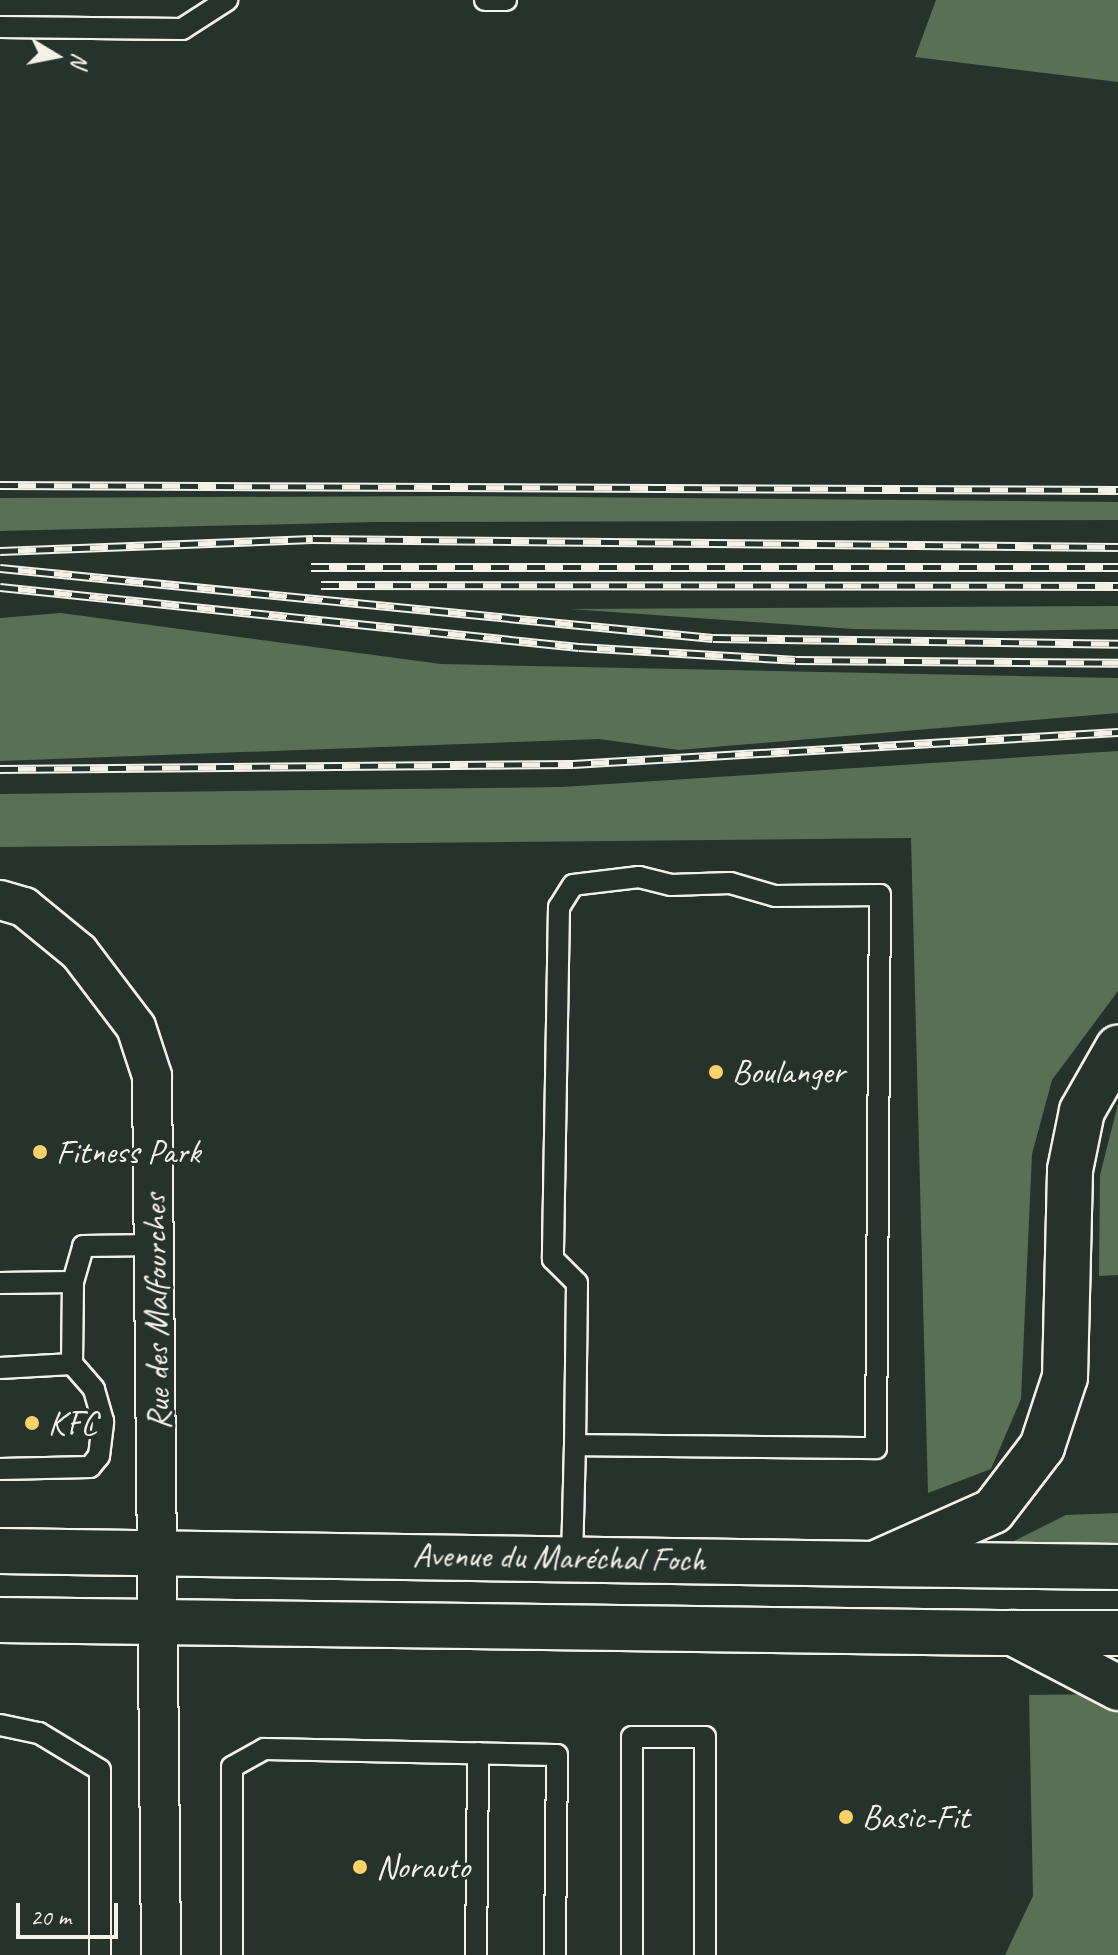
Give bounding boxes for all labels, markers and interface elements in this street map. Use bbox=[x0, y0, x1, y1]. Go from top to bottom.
north arrow bbox=[16, 16, 96, 96]
text: N bbox=[65, 51, 95, 69]
place label: Boulanger bbox=[732, 1052, 845, 1092]
marker: Boulanger bbox=[707, 1063, 725, 1081]
place label: Fitness Park bbox=[56, 1132, 201, 1172]
marker: Fitness Park bbox=[31, 1143, 49, 1161]
street label: Rue des Malfourches bbox=[134, 1194, 178, 1430]
place label: KFC bbox=[48, 1403, 98, 1443]
marker: KFC bbox=[23, 1414, 41, 1432]
street label: Avenue du Maréchal Foch bbox=[412, 1534, 706, 1580]
place label: Basic-Fit bbox=[862, 1797, 969, 1837]
marker: Basic-Fit bbox=[837, 1808, 855, 1826]
place label: Norauto bbox=[376, 1847, 470, 1887]
marker: Norauto bbox=[351, 1858, 369, 1876]
scale bar bbox=[20, 1887, 122, 1937]
text: 20 m bbox=[30, 1902, 71, 1932]

